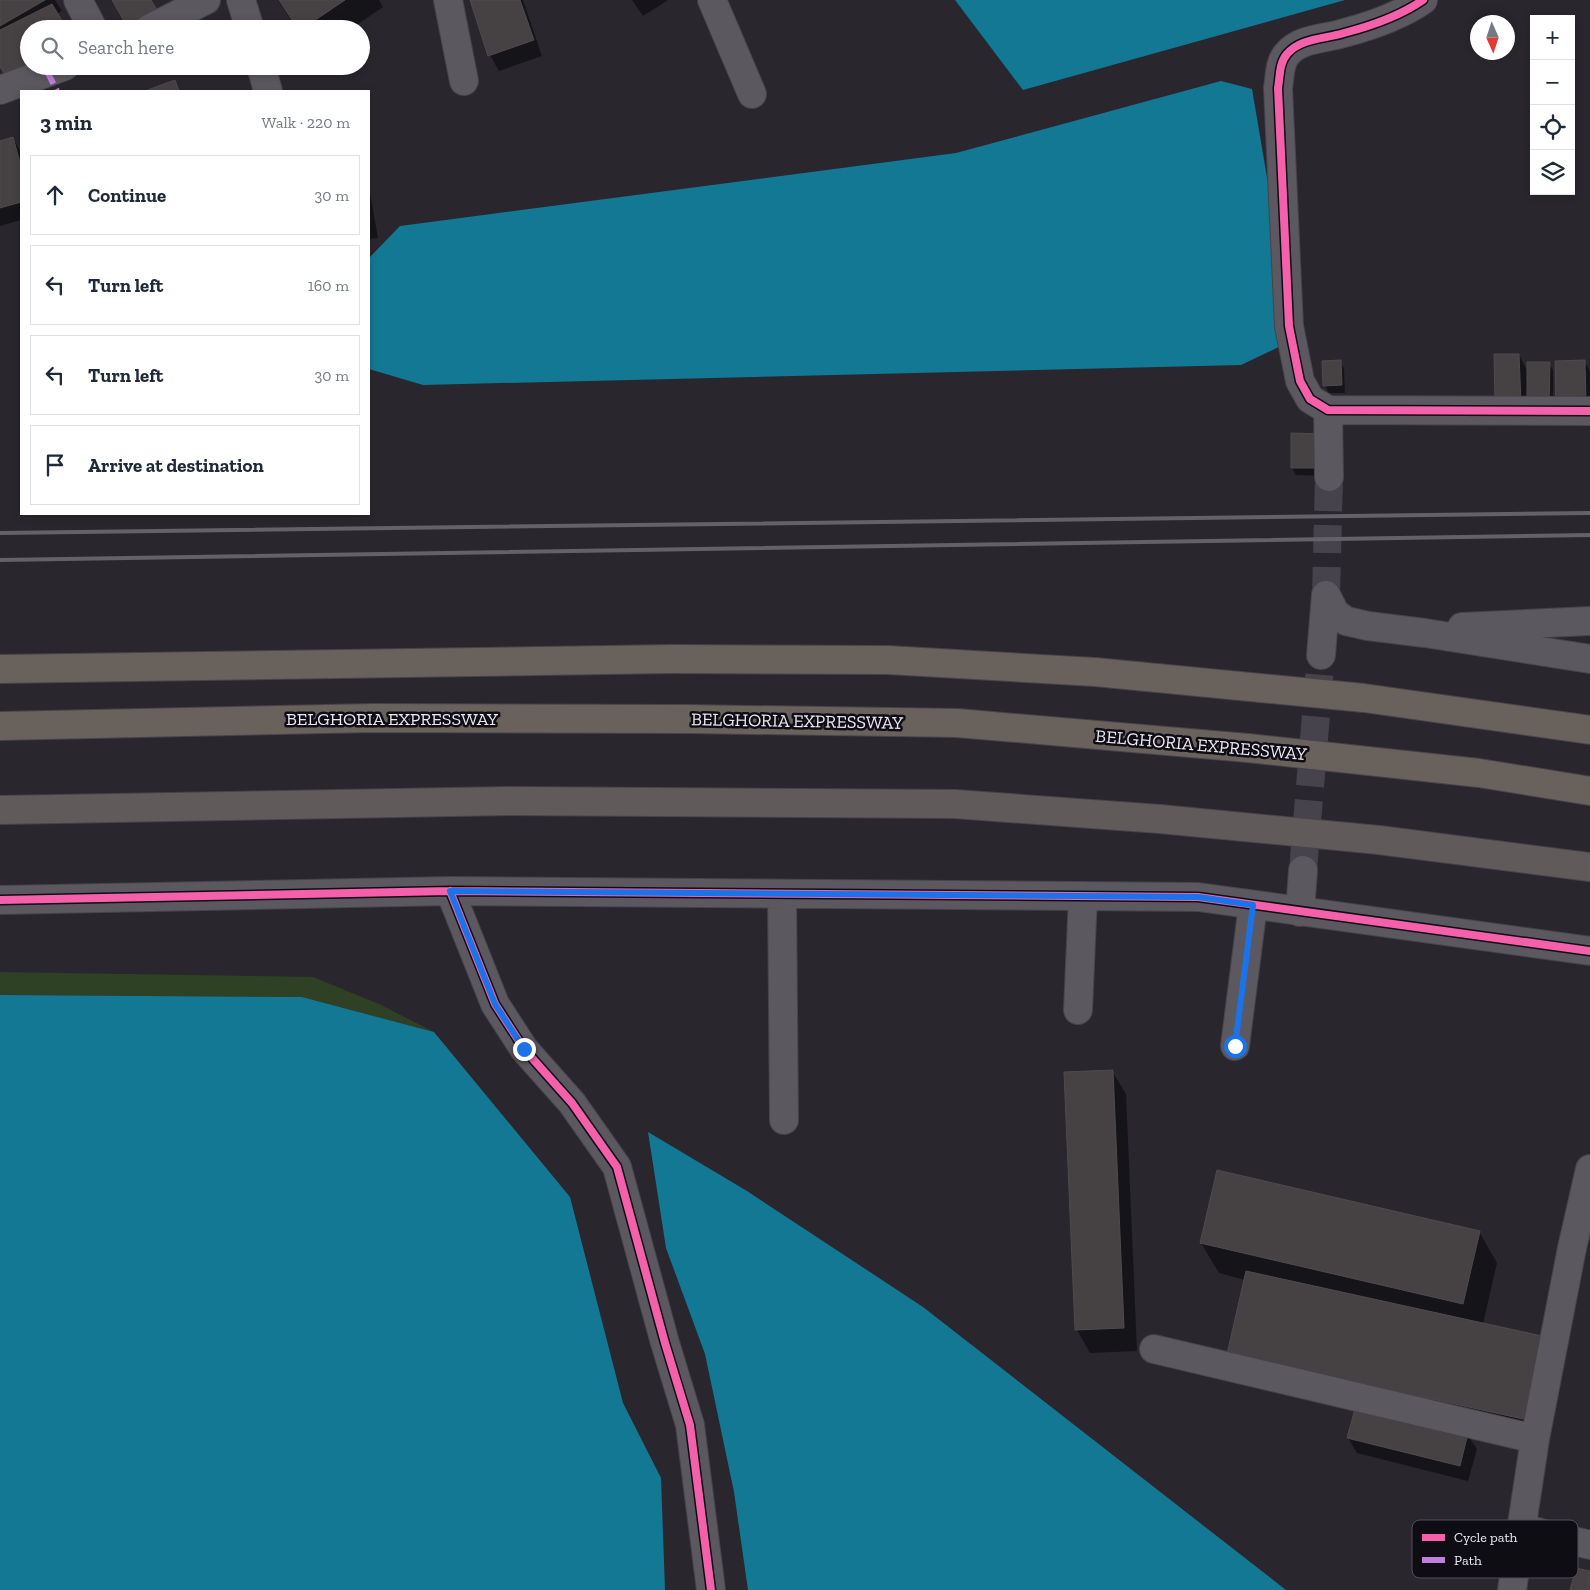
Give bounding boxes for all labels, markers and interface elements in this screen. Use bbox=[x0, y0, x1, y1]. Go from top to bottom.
north arrow bbox=[1470, 15, 1515, 60]
map controls bbox=[1530, 15, 1575, 195]
button: + bbox=[1530, 15, 1575, 60]
search box bbox=[20, 20, 370, 75]
icon: search bbox=[38, 34, 66, 62]
text: Search here bbox=[78, 36, 174, 59]
button: − bbox=[1530, 60, 1575, 105]
button: locate bbox=[1530, 105, 1575, 150]
text: 3 min bbox=[40, 110, 92, 135]
text: Walk · 220 m bbox=[262, 113, 350, 132]
button: layers bbox=[1530, 150, 1575, 195]
icon: ahead bbox=[41, 181, 69, 209]
text: Continue bbox=[88, 184, 166, 207]
text: 30 m bbox=[315, 186, 349, 205]
icon: left bbox=[41, 271, 69, 299]
text: Turn left bbox=[88, 274, 163, 297]
text: 160 m bbox=[308, 276, 349, 295]
icon: left bbox=[41, 361, 69, 389]
text: Turn left bbox=[88, 364, 163, 387]
text: 30 m bbox=[315, 366, 349, 385]
icon: arrive bbox=[41, 451, 69, 479]
text: Arrive at destination bbox=[88, 454, 264, 477]
street label: BELGHORIA EXPRESSWAY bbox=[286, 708, 498, 730]
street label: BELGHORIA EXPRESSWAY bbox=[691, 708, 903, 734]
street label: BELGHORIA EXPRESSWAY bbox=[1094, 725, 1308, 765]
route start bbox=[1224, 1035, 1247, 1058]
route end bbox=[513, 1038, 536, 1061]
legend bbox=[1412, 1520, 1578, 1578]
text: Cycle path bbox=[1454, 1529, 1518, 1546]
text: Path bbox=[1454, 1552, 1482, 1569]

